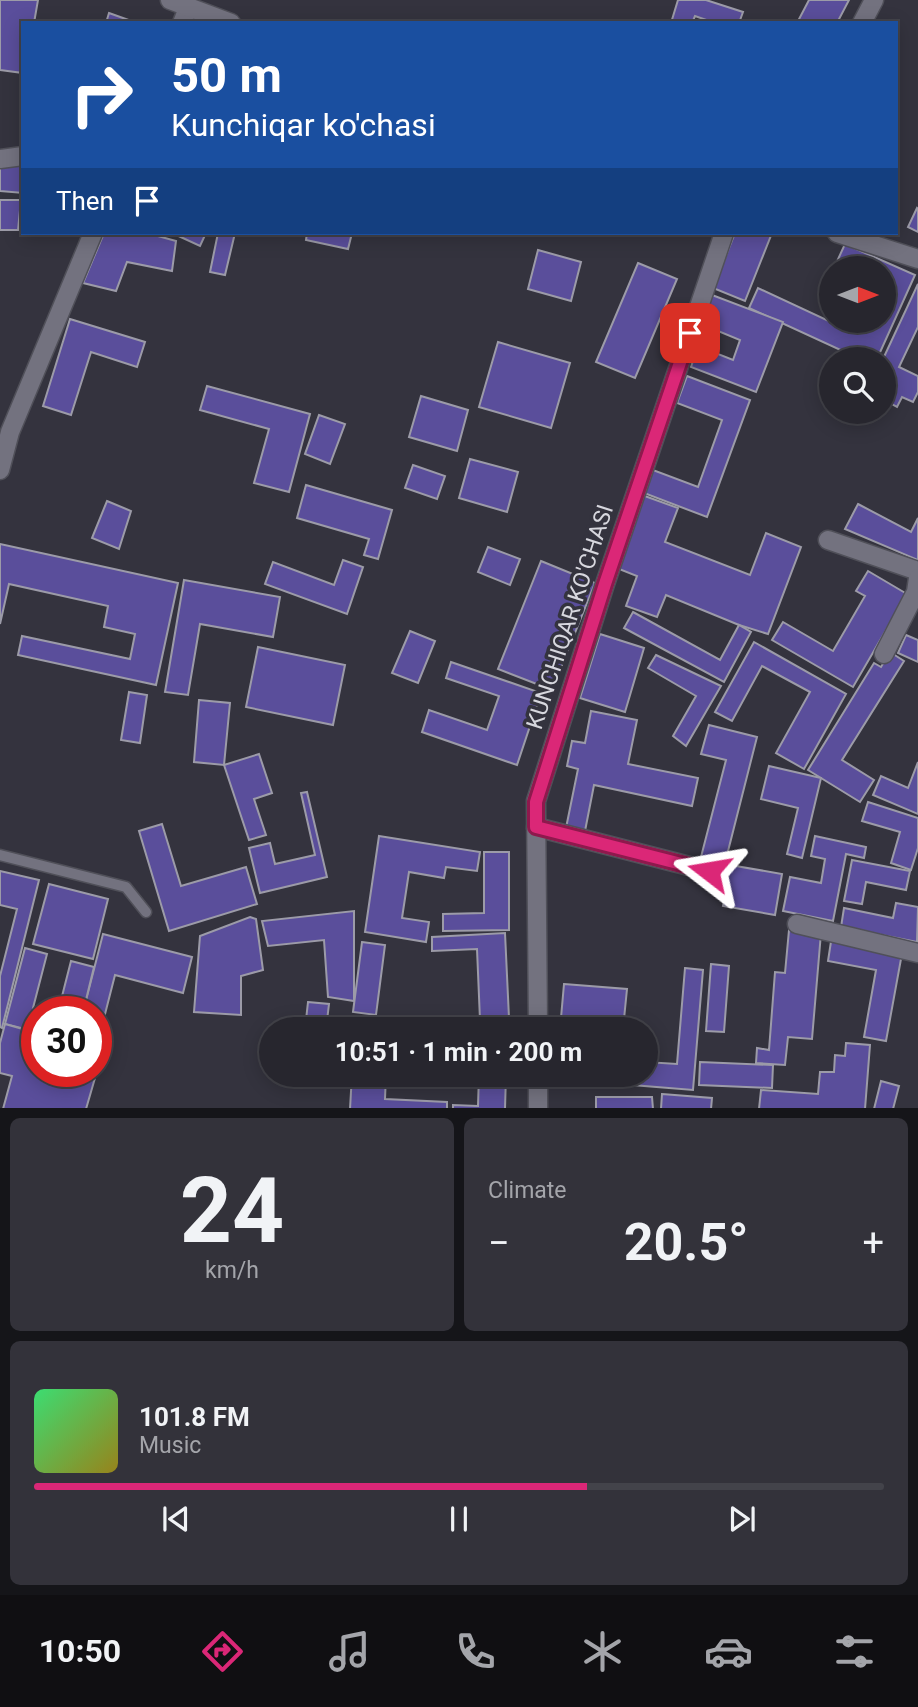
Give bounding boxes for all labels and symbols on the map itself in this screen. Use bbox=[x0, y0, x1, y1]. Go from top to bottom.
north arrow bbox=[819, 256, 896, 332]
pin bbox=[660, 303, 720, 363]
street label: KUNCHIQAR KO'CHASI bbox=[521, 501, 619, 733]
position arrow bbox=[672, 834, 746, 908]
speed limit sign: 30 bbox=[21, 996, 112, 1087]

